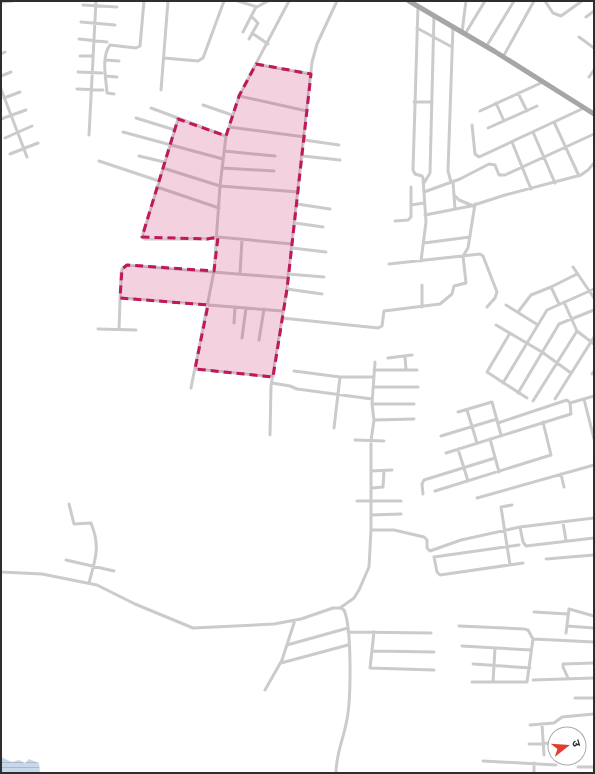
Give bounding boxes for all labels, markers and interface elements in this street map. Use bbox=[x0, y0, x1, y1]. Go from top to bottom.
north arrow bbox=[547, 726, 587, 766]
text: उ bbox=[569, 738, 583, 749]

